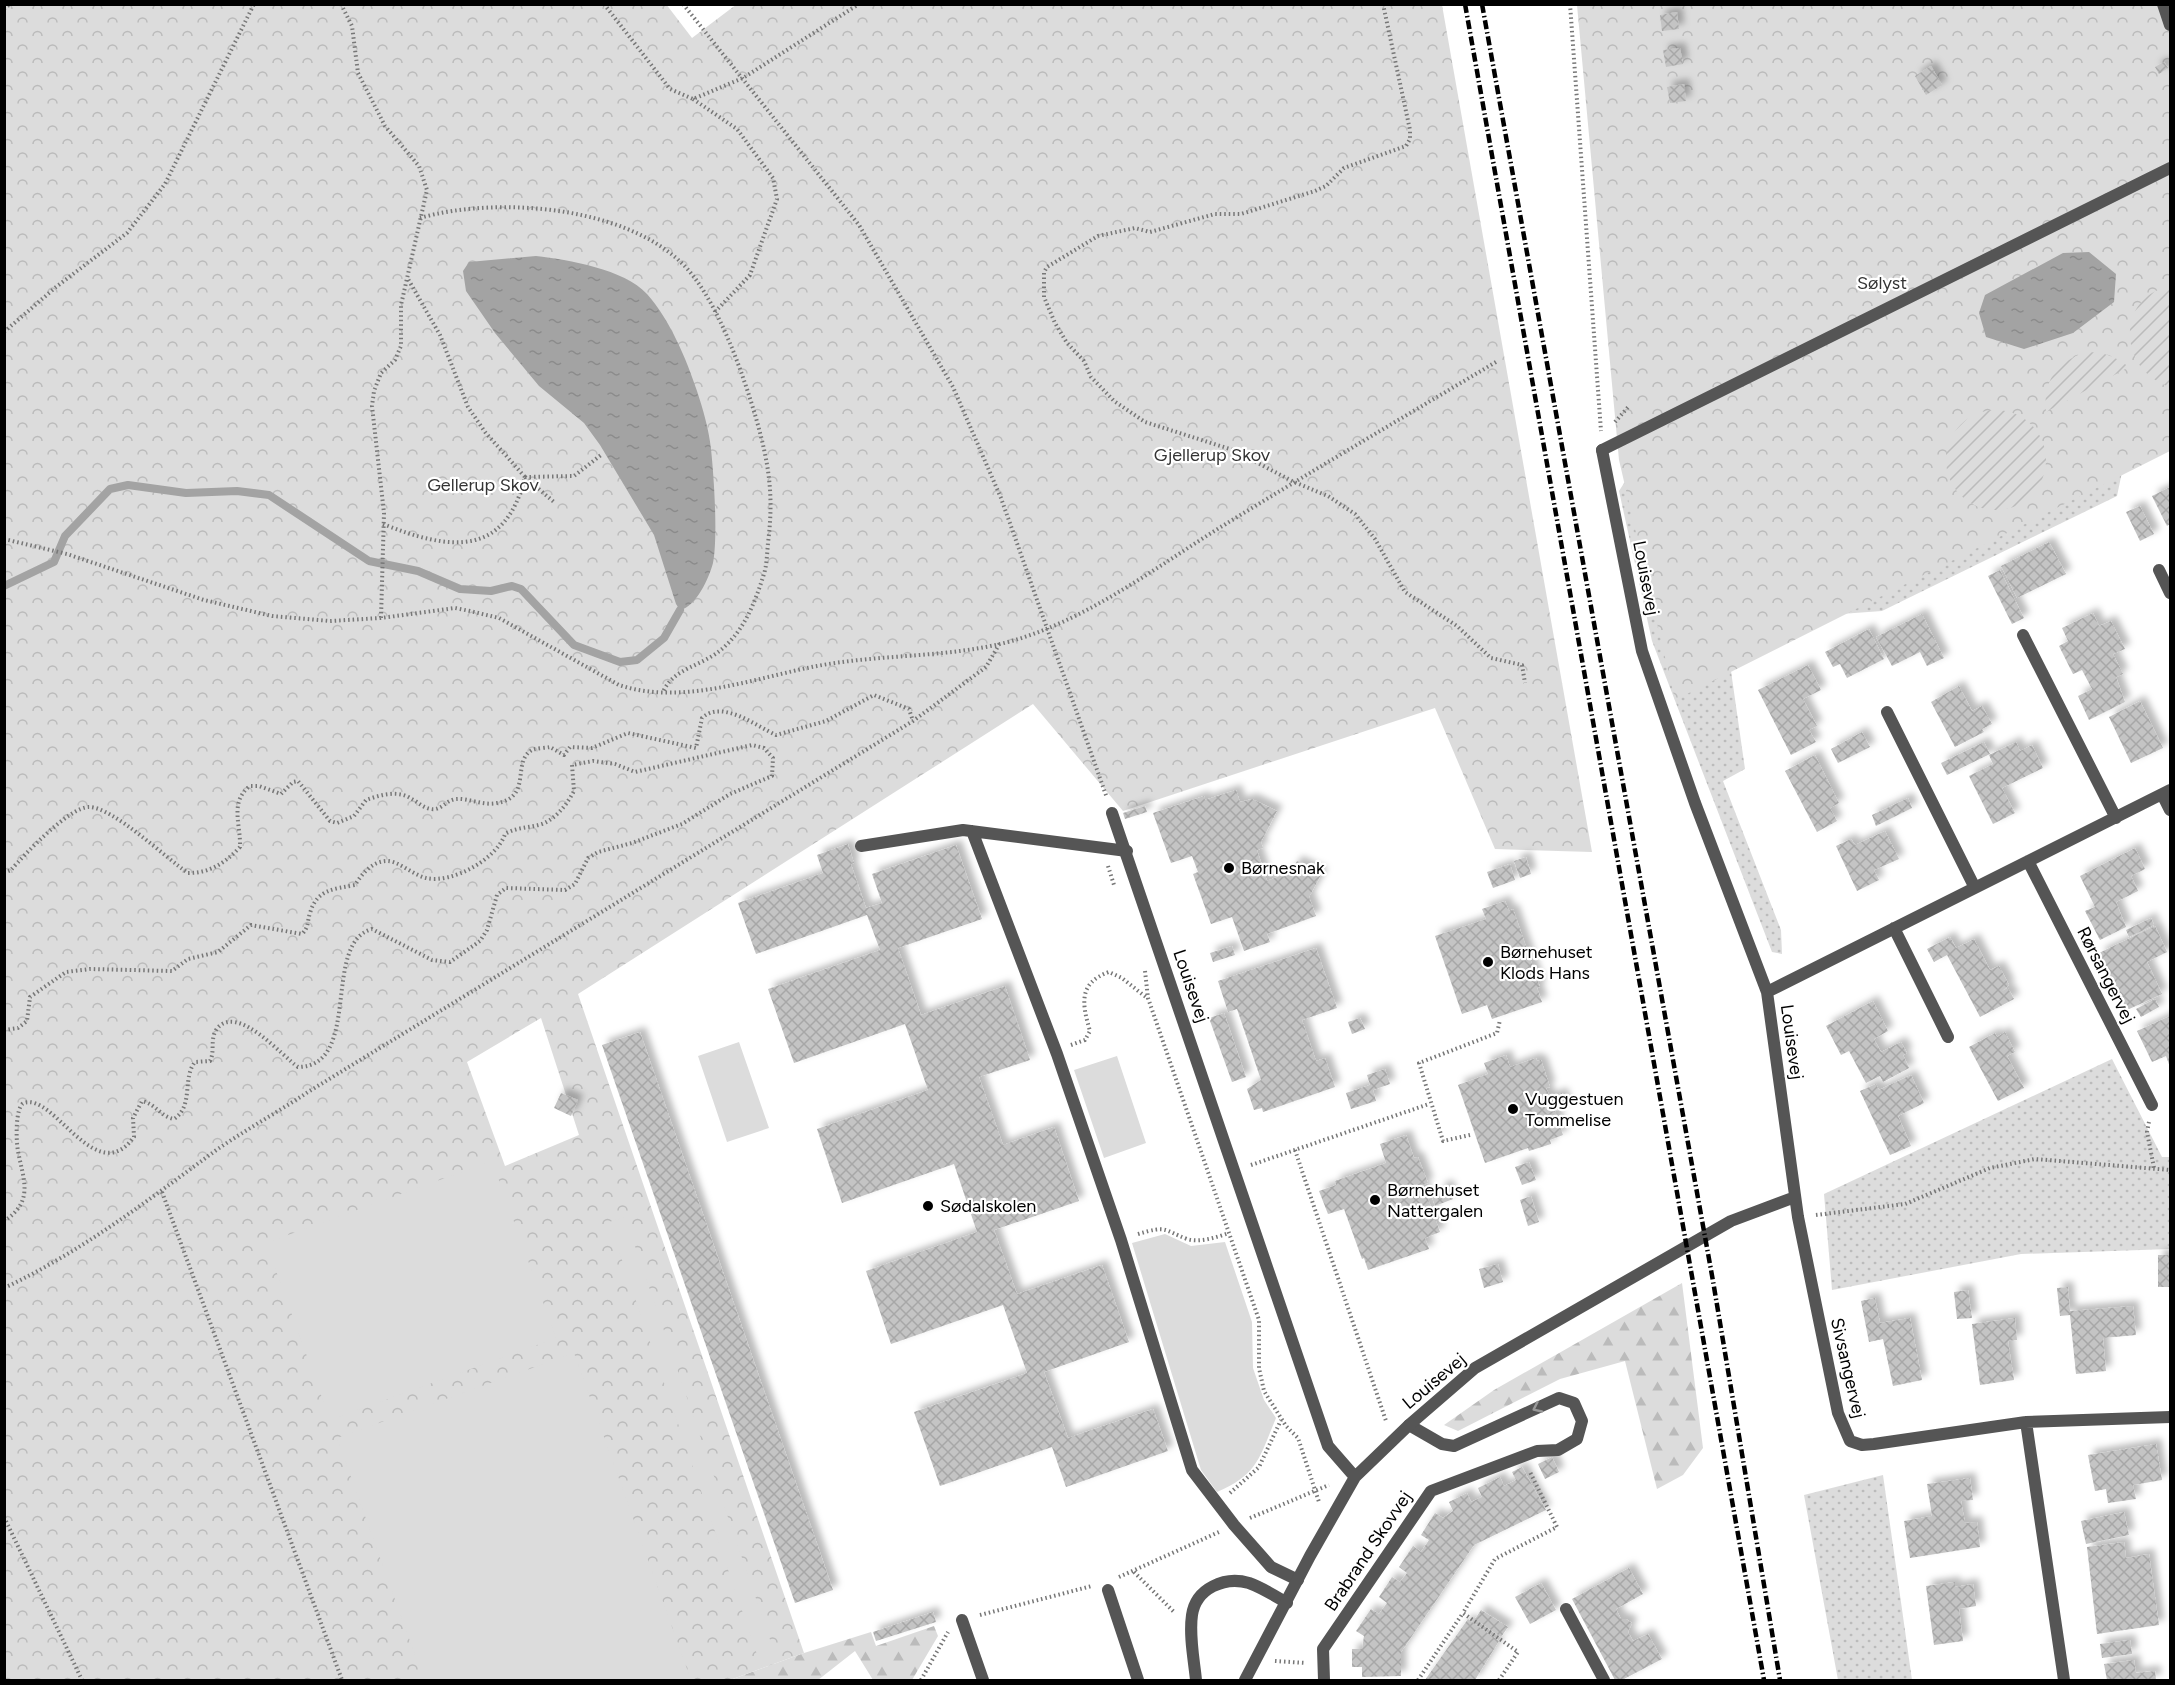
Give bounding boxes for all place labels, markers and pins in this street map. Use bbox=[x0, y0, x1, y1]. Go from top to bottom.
place label: Børnesnak bbox=[1241, 857, 1325, 879]
marker: Børnesnak bbox=[1222, 861, 1236, 875]
place label: Børnehuset Klods Hans bbox=[1500, 941, 1593, 984]
marker: Børnehuset Klods Hans bbox=[1481, 955, 1495, 969]
place label: Vuggestuen Tommelise bbox=[1525, 1088, 1624, 1131]
marker: Vuggestuen Tommelise bbox=[1506, 1102, 1520, 1116]
place label: Børnehuset Nattergalen bbox=[1387, 1179, 1483, 1222]
marker: Børnehuset Nattergalen bbox=[1368, 1193, 1382, 1207]
place label: Sødalskolen bbox=[940, 1195, 1036, 1217]
marker: Sødalskolen bbox=[921, 1199, 935, 1213]

